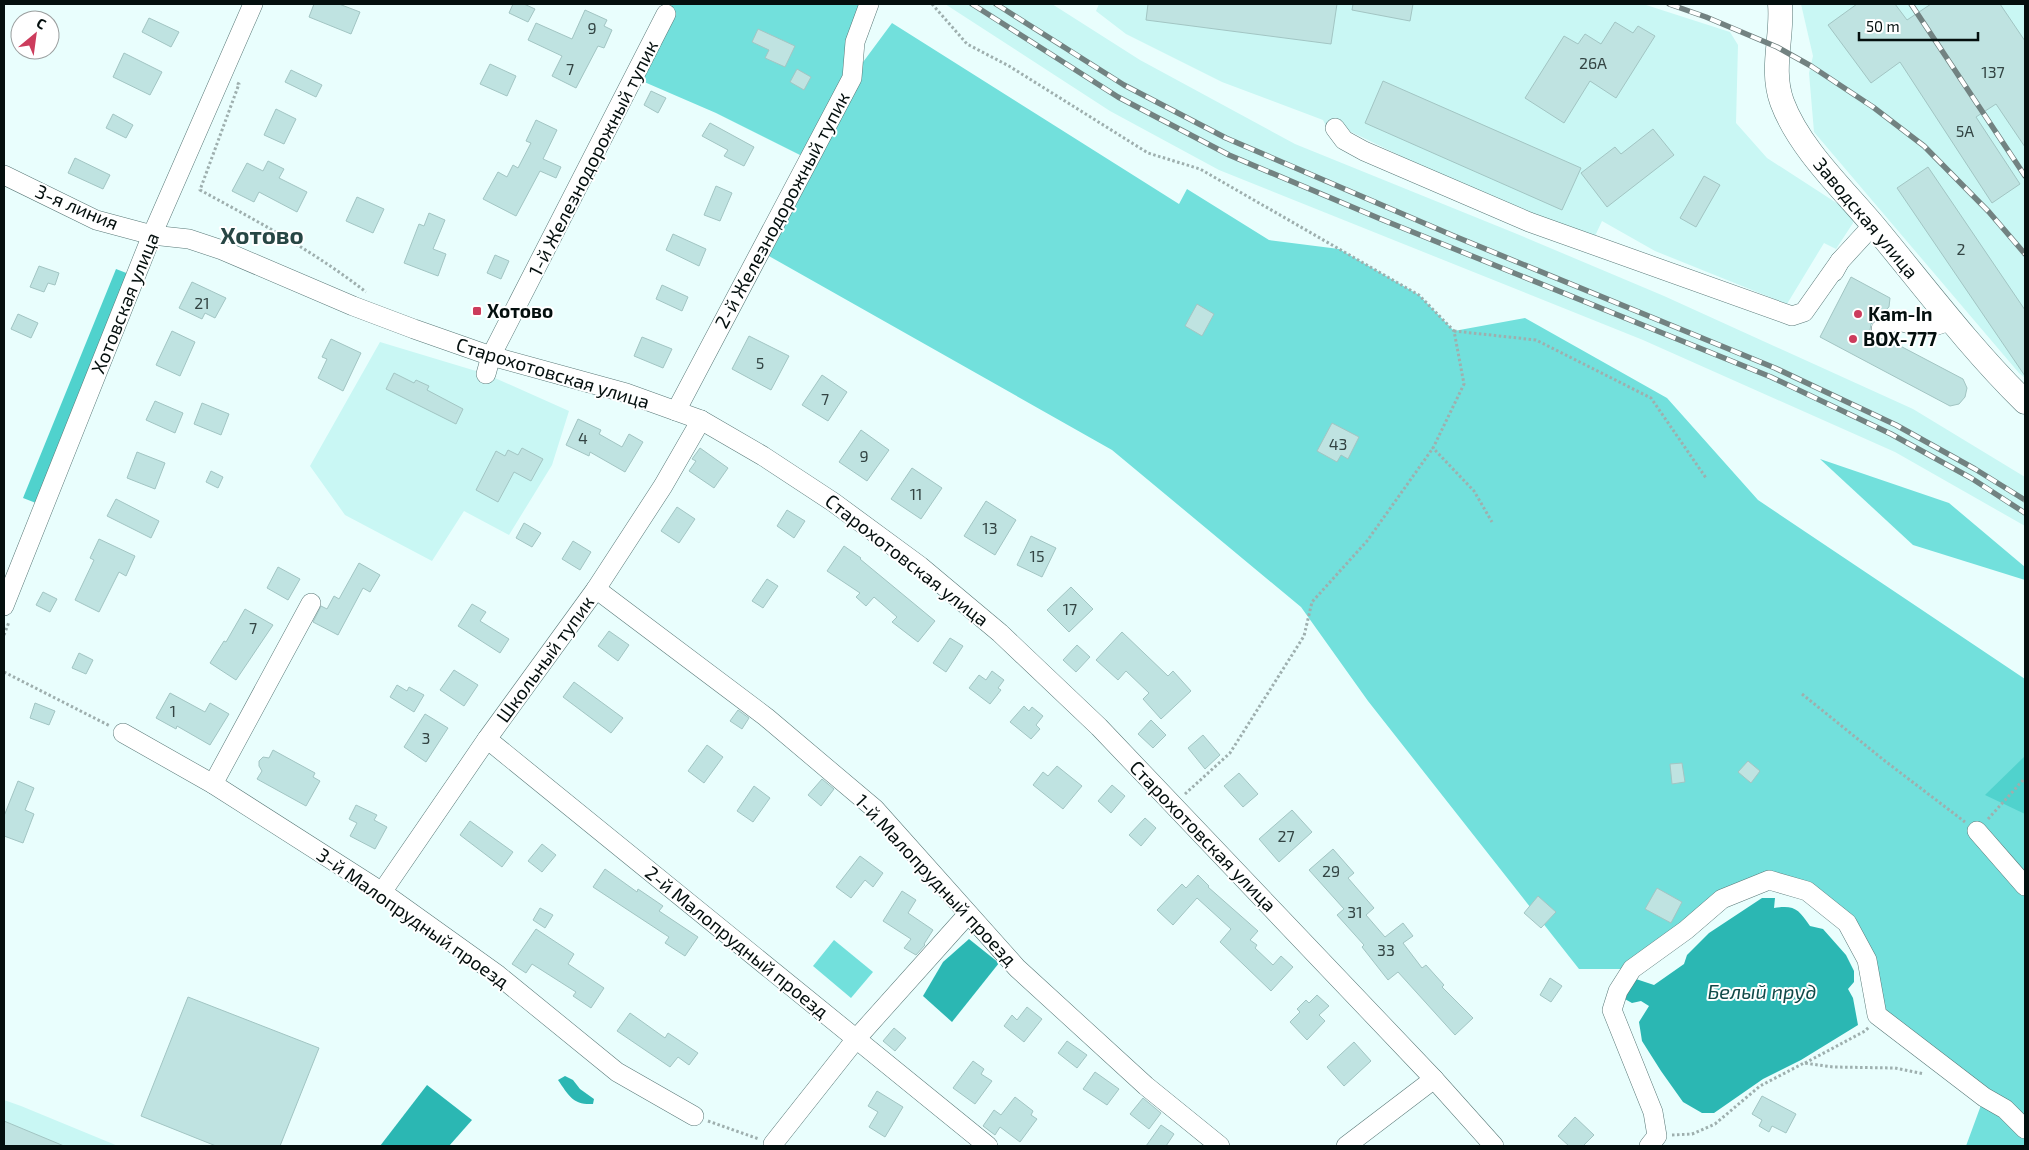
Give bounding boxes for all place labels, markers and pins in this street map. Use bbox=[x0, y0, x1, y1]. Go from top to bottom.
place label: Хотово bbox=[487, 299, 553, 322]
place label: Kam-In bbox=[1868, 302, 1932, 325]
marker: Хотово bbox=[471, 305, 483, 317]
marker: Kam-In bbox=[1852, 308, 1864, 320]
place label: ВОХ-777 bbox=[1863, 327, 1937, 350]
marker: ВОХ-777 bbox=[1847, 333, 1859, 345]

